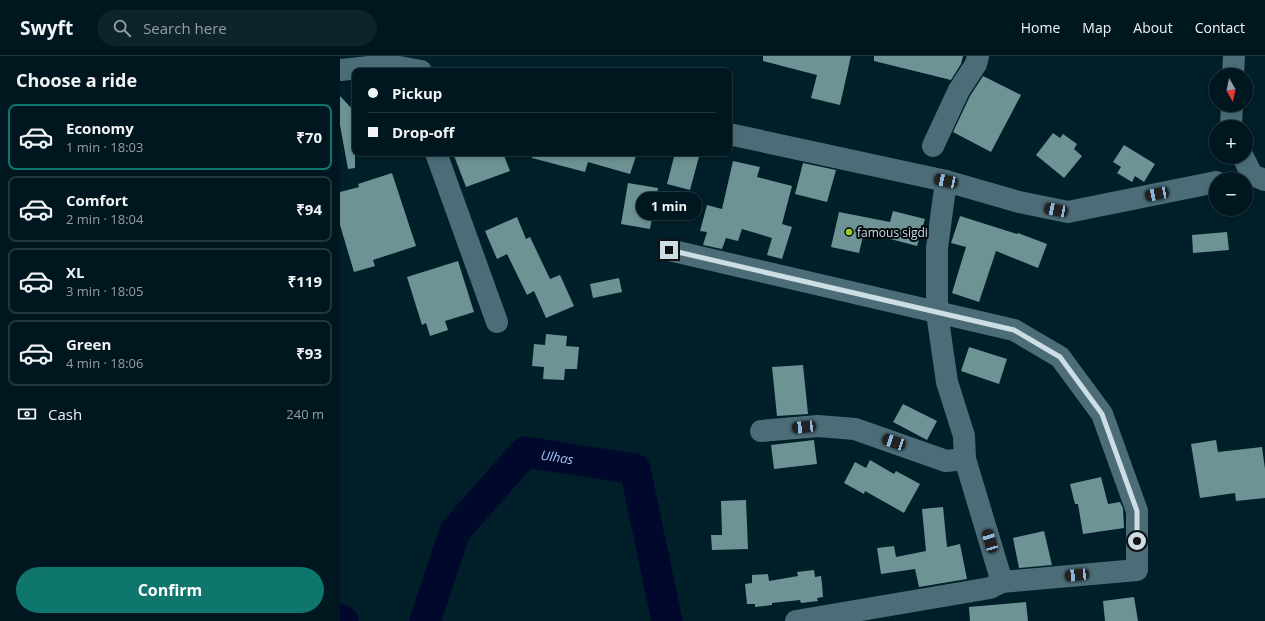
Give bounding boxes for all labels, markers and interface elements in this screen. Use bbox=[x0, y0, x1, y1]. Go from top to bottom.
search box bbox=[97, 10, 377, 46]
text: Swyft bbox=[20, 15, 73, 41]
icon: search bbox=[111, 17, 133, 39]
text: Search here bbox=[143, 18, 227, 38]
text: Home bbox=[1021, 18, 1060, 37]
text: Map bbox=[1082, 18, 1111, 37]
text: About bbox=[1133, 18, 1173, 37]
text: Contact bbox=[1195, 18, 1245, 37]
text: Choose a ride bbox=[16, 68, 137, 92]
north arrow bbox=[1209, 68, 1253, 112]
map controls bbox=[1209, 68, 1253, 216]
text: Pickup bbox=[392, 83, 442, 103]
text: Economy bbox=[66, 118, 134, 138]
icon: car bbox=[18, 119, 54, 155]
button: + bbox=[1209, 120, 1253, 164]
text: Drop-off bbox=[392, 122, 454, 142]
text: ₹70 bbox=[296, 127, 322, 147]
text: 1 min · 18:03 bbox=[66, 138, 143, 156]
button: − bbox=[1209, 172, 1253, 216]
car bbox=[933, 173, 959, 189]
car bbox=[1144, 186, 1170, 202]
text: Comfort bbox=[66, 190, 128, 210]
icon: car bbox=[18, 191, 54, 227]
callout: 1 min bbox=[636, 192, 702, 220]
text: 1 min bbox=[651, 197, 687, 215]
text: ₹94 bbox=[296, 199, 322, 219]
car bbox=[1043, 202, 1069, 218]
text: 2 min · 18:04 bbox=[66, 210, 143, 228]
place label: famous sigdi bbox=[857, 224, 928, 241]
marker: famous sigdi bbox=[844, 227, 854, 237]
route end bbox=[660, 241, 678, 259]
text: XL bbox=[66, 262, 84, 282]
icon: car bbox=[18, 263, 54, 299]
text: ₹119 bbox=[288, 271, 322, 291]
text: 3 min · 18:05 bbox=[66, 282, 143, 300]
text: Green bbox=[66, 334, 111, 354]
icon: car bbox=[18, 335, 54, 371]
text: ₹93 bbox=[296, 343, 322, 363]
text: 4 min · 18:06 bbox=[66, 354, 143, 372]
icon: cash bbox=[16, 403, 38, 425]
text: Cash bbox=[48, 404, 82, 424]
text: 240 m bbox=[286, 405, 324, 423]
car bbox=[792, 420, 816, 434]
car bbox=[881, 432, 907, 452]
water label: Ulhas bbox=[540, 446, 575, 468]
car bbox=[981, 528, 999, 554]
route start bbox=[1128, 532, 1146, 550]
button: Confirm bbox=[16, 567, 324, 613]
car bbox=[1065, 568, 1089, 582]

